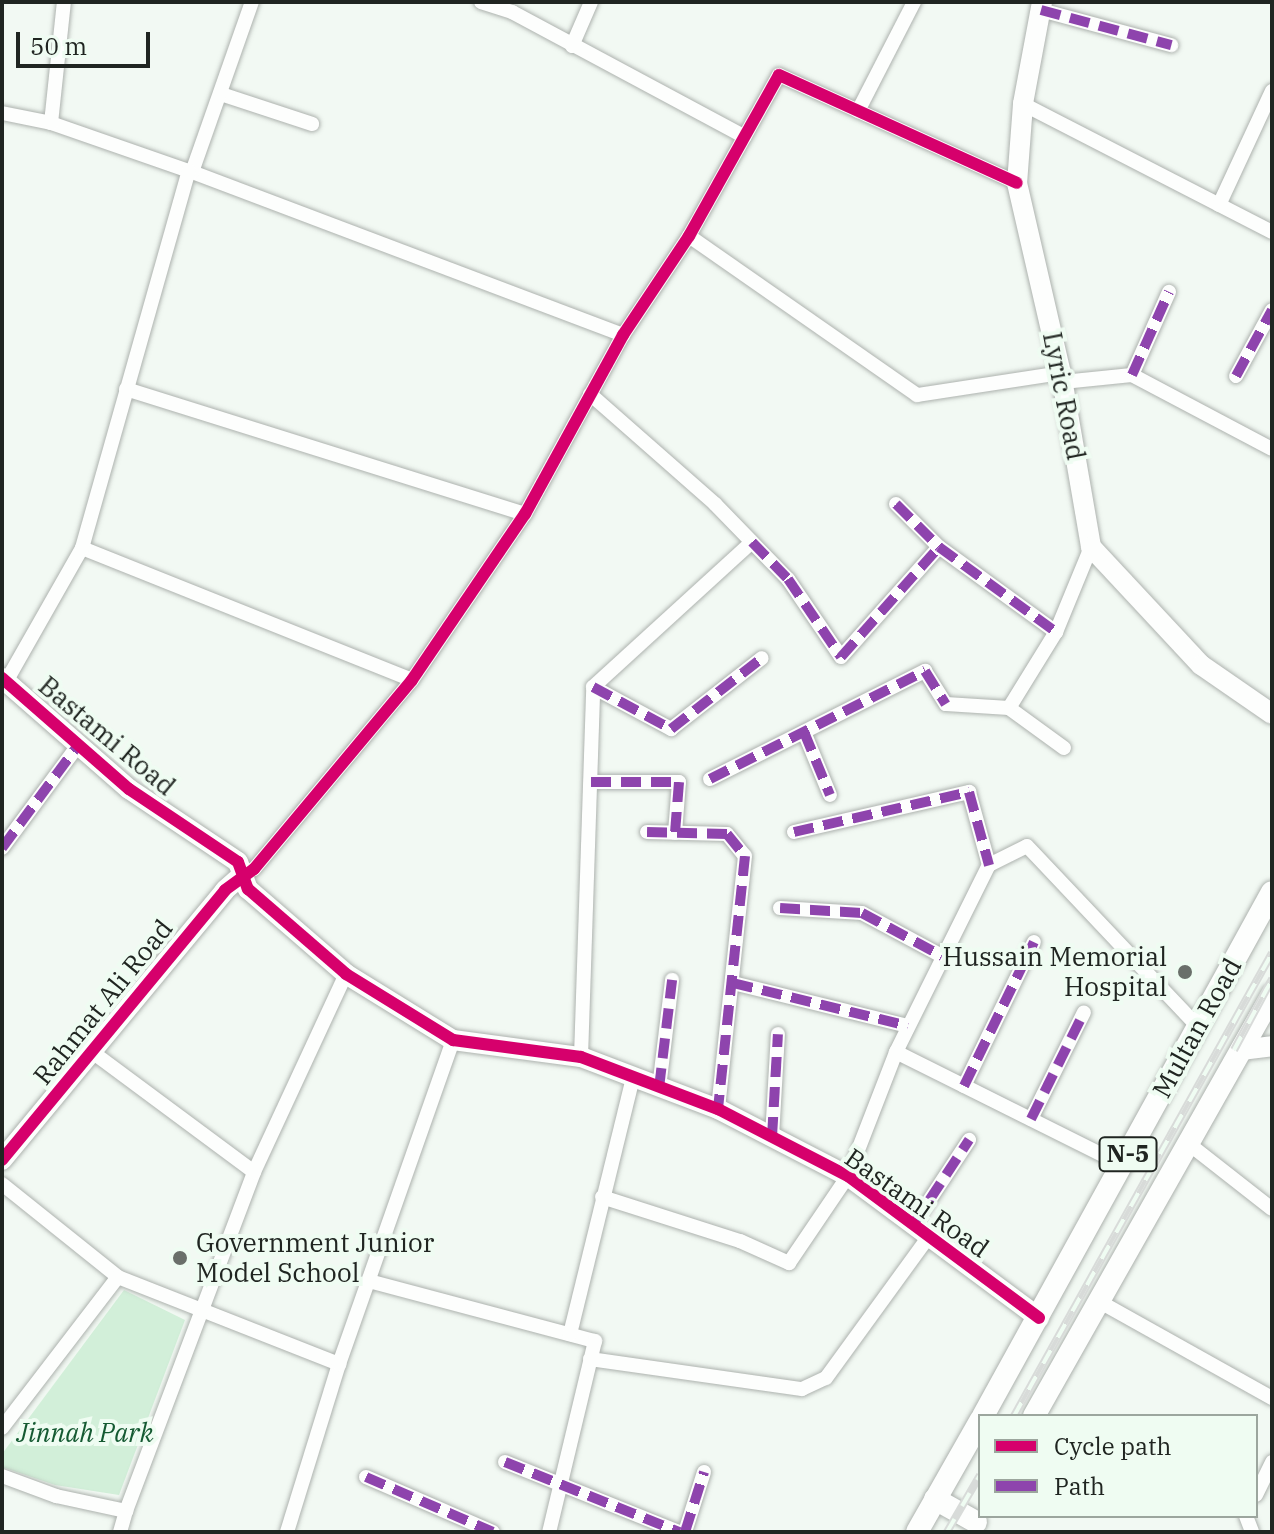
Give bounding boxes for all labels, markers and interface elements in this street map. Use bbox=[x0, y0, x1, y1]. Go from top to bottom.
scale bar bbox=[20, 16, 154, 66]
text: 50 m bbox=[30, 30, 87, 62]
street label: Lyric Road bbox=[1036, 329, 1092, 463]
street label: Bastami Road bbox=[32, 670, 182, 802]
street label: Rahmat Ali Road bbox=[27, 913, 179, 1091]
place label: Hussain Memorial Hospital bbox=[942, 941, 1167, 1002]
street label: Multan Road bbox=[1146, 953, 1248, 1103]
marker: Hussain Memorial Hospital bbox=[1174, 961, 1196, 983]
road number: N-5 bbox=[1098, 1134, 1158, 1174]
street label: Bastami Road bbox=[839, 1142, 995, 1264]
place label: Government Junior Model School bbox=[196, 1227, 434, 1288]
marker: Government Junior Model School bbox=[171, 1249, 189, 1267]
legend bbox=[978, 1414, 1258, 1518]
park label: Jinnah Park bbox=[17, 1417, 153, 1449]
text: Cycle path bbox=[1054, 1430, 1171, 1462]
text: Path bbox=[1054, 1470, 1105, 1502]

